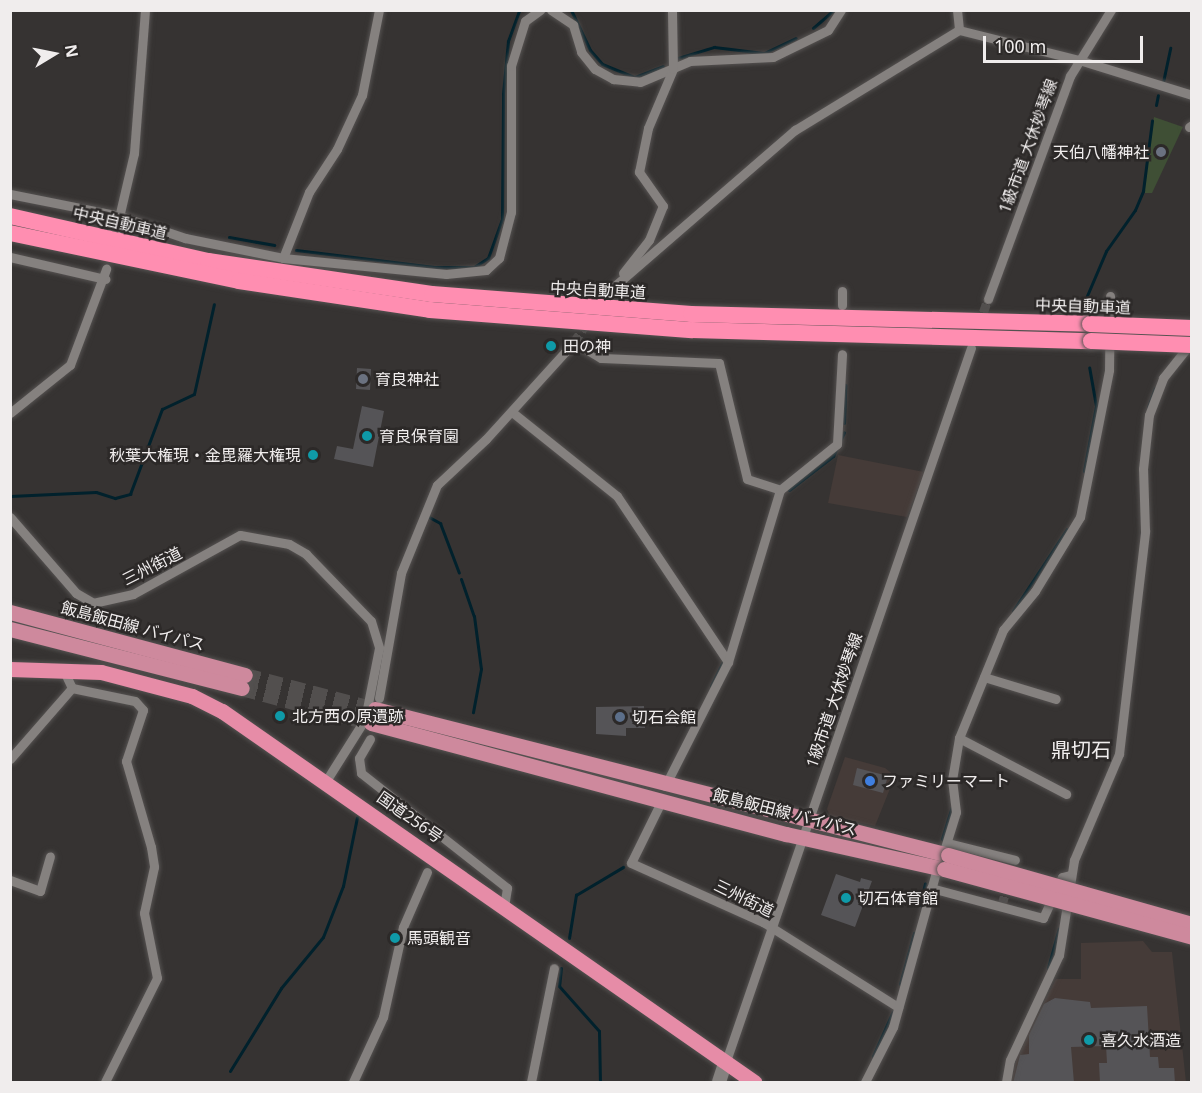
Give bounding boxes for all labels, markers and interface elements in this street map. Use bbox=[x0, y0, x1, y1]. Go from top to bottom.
north arrow bbox=[24, 24, 84, 84]
scale bar bbox=[986, 24, 1146, 62]
text: 100 m bbox=[994, 34, 1046, 58]
text: N bbox=[60, 43, 84, 59]
street label: 1級市道 大休妙琴線 bbox=[995, 76, 1061, 216]
place label: 天伯八幡神社 bbox=[1053, 142, 1149, 162]
marker: 天伯八幡神社 bbox=[1154, 145, 1168, 159]
street label: 中央自動車道 bbox=[71, 203, 169, 243]
street label: 中央自動車道 bbox=[550, 278, 646, 302]
street label: 中央自動車道 bbox=[1035, 295, 1131, 317]
place label: 田の神 bbox=[563, 336, 611, 356]
marker: 田の神 bbox=[544, 339, 558, 353]
place label: 育良神社 bbox=[375, 369, 439, 389]
marker: 育良神社 bbox=[356, 372, 370, 386]
place label: 育良保育園 bbox=[379, 426, 459, 446]
marker: 育良保育園 bbox=[360, 429, 374, 443]
place label: 秋葉大権現・金毘羅大権現 bbox=[109, 445, 301, 465]
marker: 秋葉大権現・金毘羅大権現 bbox=[306, 448, 320, 462]
street label: 三州街道 bbox=[119, 543, 185, 589]
street label: 飯島飯田線 バイパス bbox=[59, 598, 207, 654]
street label: 1級市道 大休妙琴線 bbox=[802, 630, 866, 770]
place label: 北方西の原遺跡 bbox=[292, 706, 404, 726]
place label: 切石会館 bbox=[632, 707, 696, 727]
marker: 北方西の原遺跡 bbox=[273, 709, 287, 723]
marker: 切石会館 bbox=[613, 710, 627, 724]
district label: 鼎切石 bbox=[1051, 737, 1111, 761]
place label: ファミリーマート bbox=[882, 771, 1010, 791]
marker: ファミリーマート bbox=[863, 774, 877, 788]
street label: 飯島飯田線 バイパス bbox=[711, 785, 859, 839]
street label: 国道256号 bbox=[374, 787, 446, 847]
street label: 三州街道 bbox=[711, 875, 777, 921]
place label: 切石体育館 bbox=[858, 888, 938, 908]
marker: 切石体育館 bbox=[839, 891, 853, 905]
place label: 馬頭観音 bbox=[407, 928, 471, 948]
marker: 馬頭観音 bbox=[388, 931, 402, 945]
place label: 喜久水酒造 bbox=[1101, 1030, 1181, 1050]
marker: 喜久水酒造 bbox=[1082, 1033, 1096, 1047]

